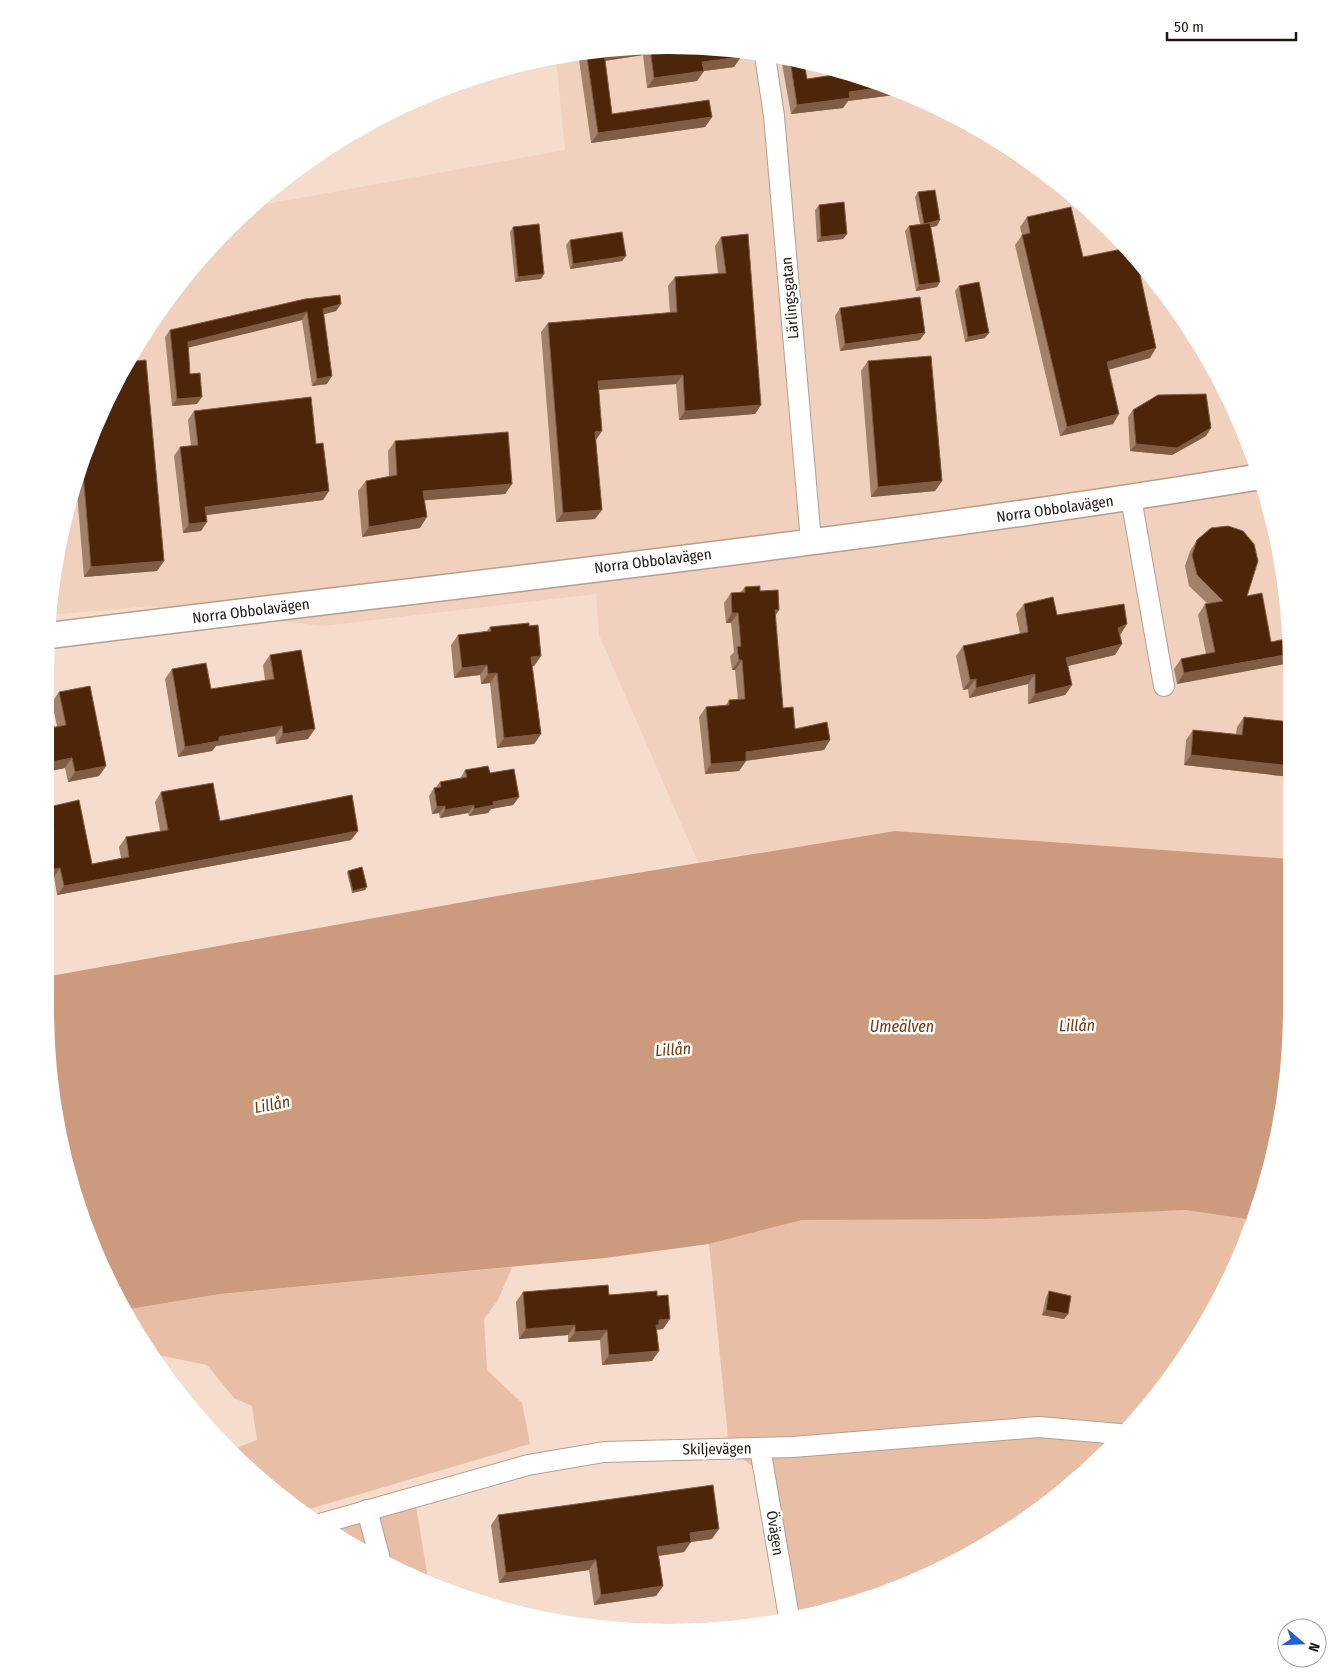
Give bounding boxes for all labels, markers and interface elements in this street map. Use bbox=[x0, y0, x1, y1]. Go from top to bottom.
scale bar bbox=[1167, 10, 1296, 42]
text: 50 m bbox=[1174, 18, 1204, 36]
street label: Lärlingsgatan bbox=[777, 256, 803, 340]
street label: Norra Obbolavägen bbox=[995, 492, 1115, 526]
street label: Norra Obbolavägen bbox=[593, 545, 713, 577]
street label: Norra Obbolavägen bbox=[191, 595, 311, 627]
water label: Lillån bbox=[1059, 1016, 1095, 1035]
water label: Umeälven bbox=[870, 1017, 934, 1036]
water label: Lillån bbox=[654, 1039, 692, 1060]
water label: Lillån bbox=[253, 1092, 292, 1117]
street label: Skiljevägen bbox=[682, 1439, 752, 1459]
street label: Övägen bbox=[763, 1509, 787, 1557]
north arrow bbox=[1277, 1618, 1327, 1668]
text: N bbox=[1304, 1640, 1323, 1654]

